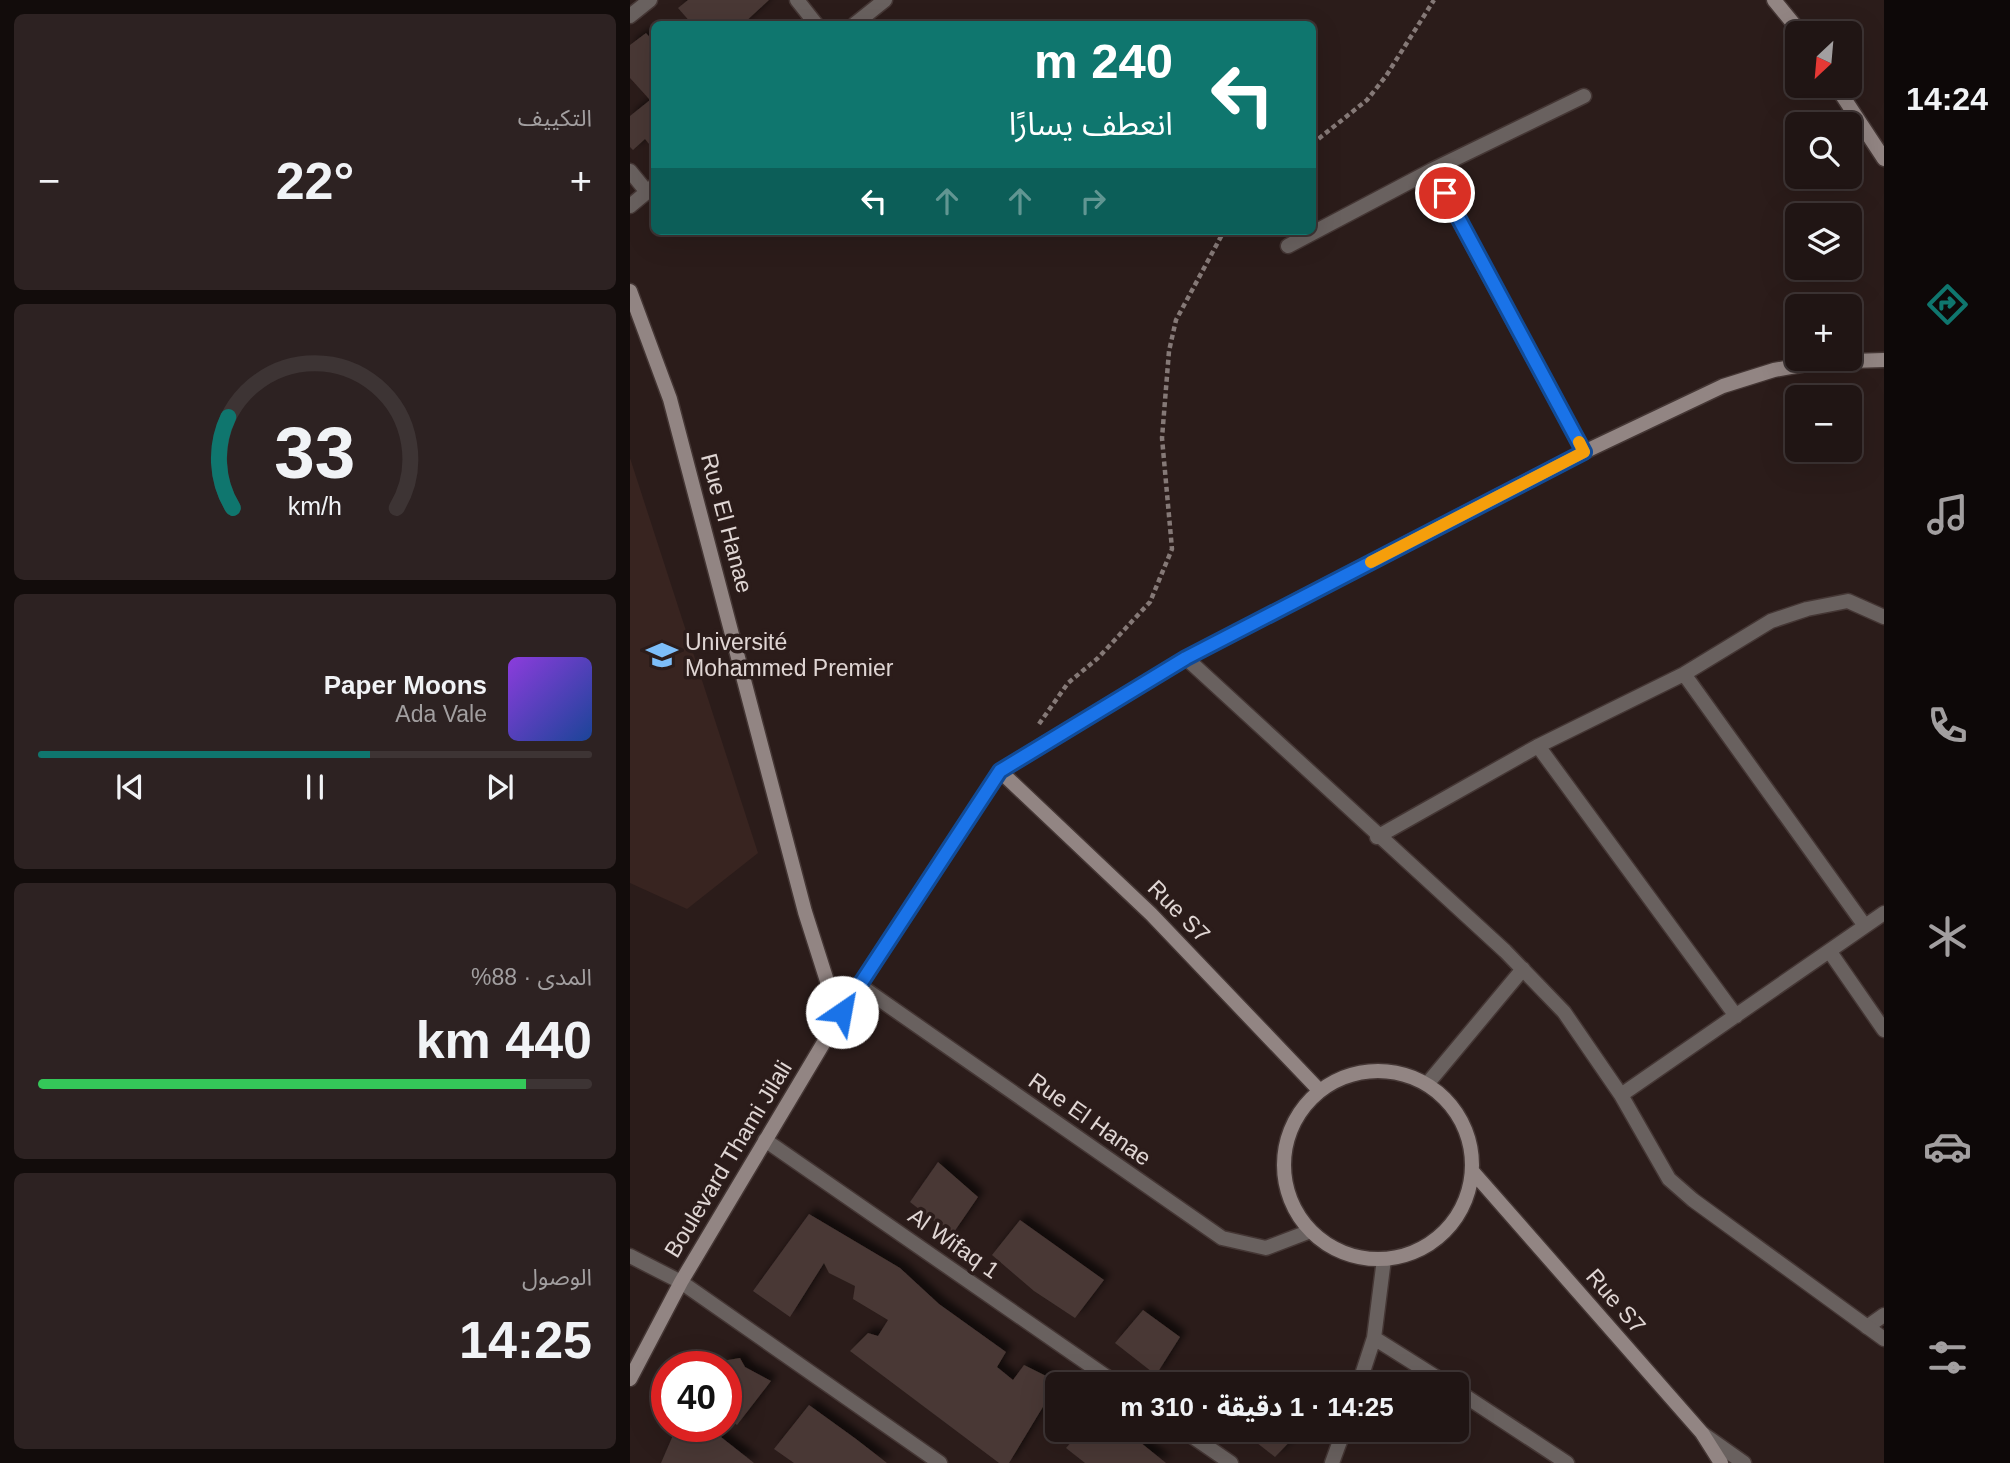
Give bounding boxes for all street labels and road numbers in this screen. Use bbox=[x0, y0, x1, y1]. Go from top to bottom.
street label: Rue El Hanae bbox=[696, 450, 758, 596]
street label: Rue S7 bbox=[1143, 875, 1215, 947]
street label: Boulevard Thami Jilali bbox=[659, 1056, 797, 1262]
street label: Rue El Hanae bbox=[1024, 1067, 1156, 1171]
street label: Al Wifaq 1 bbox=[904, 1202, 1004, 1284]
street label: Rue S7 bbox=[1581, 1264, 1651, 1338]

